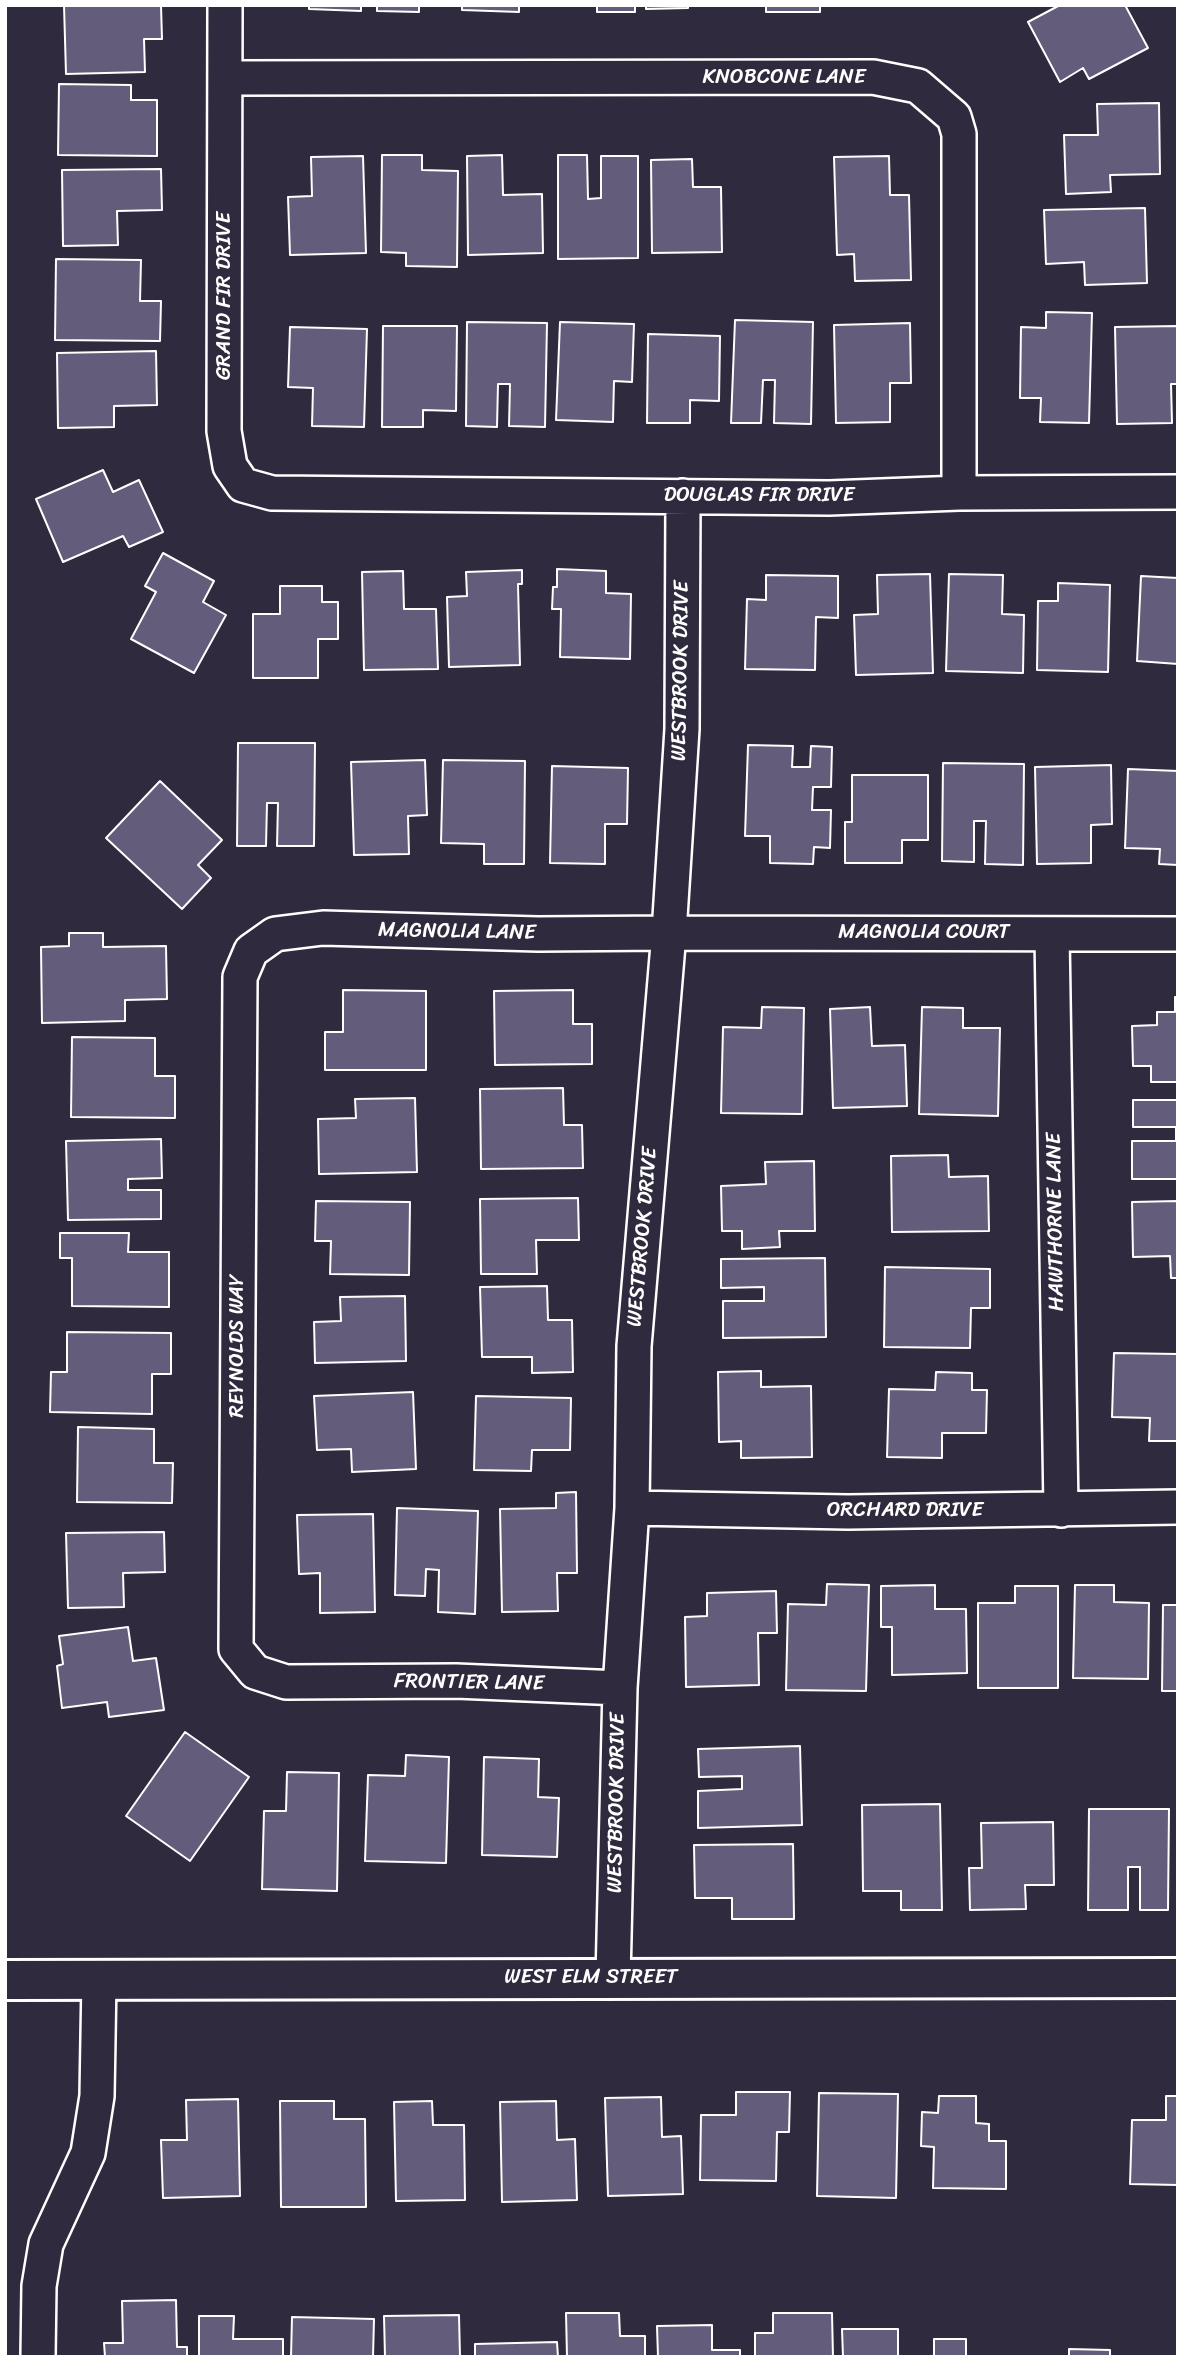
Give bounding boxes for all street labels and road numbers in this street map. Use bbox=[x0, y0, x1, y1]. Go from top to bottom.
street label: KNOBCONE LANE bbox=[702, 65, 866, 91]
street label: GRAND FIR DRIVE bbox=[212, 212, 238, 380]
street label: DOUGLAS FIR DRIVE bbox=[664, 483, 854, 509]
street label: WESTBROOK DRIVE bbox=[667, 581, 695, 761]
street label: MAGNOLIA LANE bbox=[378, 918, 536, 946]
street label: MAGNOLIA COURT bbox=[838, 920, 1010, 946]
street label: HAWTHORNE LANE bbox=[1042, 1133, 1070, 1311]
street label: WESTBROOK DRIVE bbox=[623, 1146, 663, 1328]
street label: REYNOLDS WAY bbox=[225, 1274, 251, 1418]
street label: ORCHARD DRIVE bbox=[827, 1498, 983, 1524]
street label: FRONTIER LANE bbox=[394, 1669, 544, 1697]
street label: WESTBROOK DRIVE bbox=[603, 1713, 631, 1893]
street label: WEST ELM STREET bbox=[504, 1965, 678, 1991]

